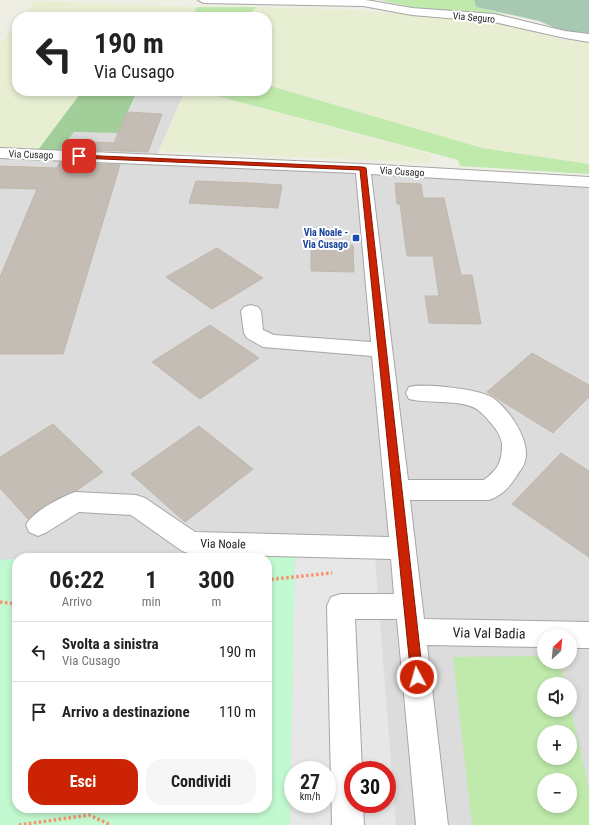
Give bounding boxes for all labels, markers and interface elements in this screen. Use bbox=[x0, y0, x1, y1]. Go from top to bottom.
street label: Via Seguro bbox=[452, 10, 496, 25]
text: 190 m bbox=[94, 27, 164, 60]
icon: left bbox=[28, 28, 80, 80]
text: Via Cusago bbox=[94, 61, 175, 82]
pin bbox=[62, 139, 96, 173]
icon: arrive bbox=[68, 145, 90, 167]
street label: Via Cusago bbox=[8, 148, 54, 161]
street label: Via Cusago bbox=[379, 165, 425, 178]
place label: Via Noale - Via Cusago bbox=[303, 227, 348, 250]
marker: Via Noale - Via Cusago bbox=[351, 233, 361, 243]
street label: Via Noale bbox=[200, 537, 246, 551]
text: 06:22 bbox=[49, 566, 104, 594]
text: 1 bbox=[145, 566, 157, 594]
text: 300 bbox=[198, 566, 235, 594]
text: Arrivo bbox=[62, 594, 92, 609]
text: min bbox=[142, 594, 161, 609]
text: m bbox=[212, 594, 221, 609]
street label: Via Val Badia bbox=[452, 624, 526, 642]
north arrow bbox=[537, 629, 577, 669]
map controls bbox=[537, 629, 577, 813]
text: Svolta a sinistra bbox=[62, 635, 159, 653]
icon: left bbox=[28, 641, 50, 663]
text: 190 m bbox=[219, 643, 256, 661]
text: Via Cusago bbox=[62, 653, 120, 668]
position arrow bbox=[396, 656, 438, 698]
button: sound bbox=[537, 677, 577, 717]
icon: arrive bbox=[28, 701, 50, 723]
text: Arrivo a destinazione bbox=[62, 703, 190, 721]
text: 110 m bbox=[219, 703, 256, 721]
button: + bbox=[537, 725, 577, 765]
button: Esci bbox=[28, 759, 138, 805]
button: Condividi bbox=[146, 759, 256, 805]
speed limit sign: 30 bbox=[344, 761, 396, 813]
text: 27 bbox=[300, 770, 320, 794]
button: − bbox=[537, 773, 577, 813]
text: km/h bbox=[300, 791, 320, 802]

